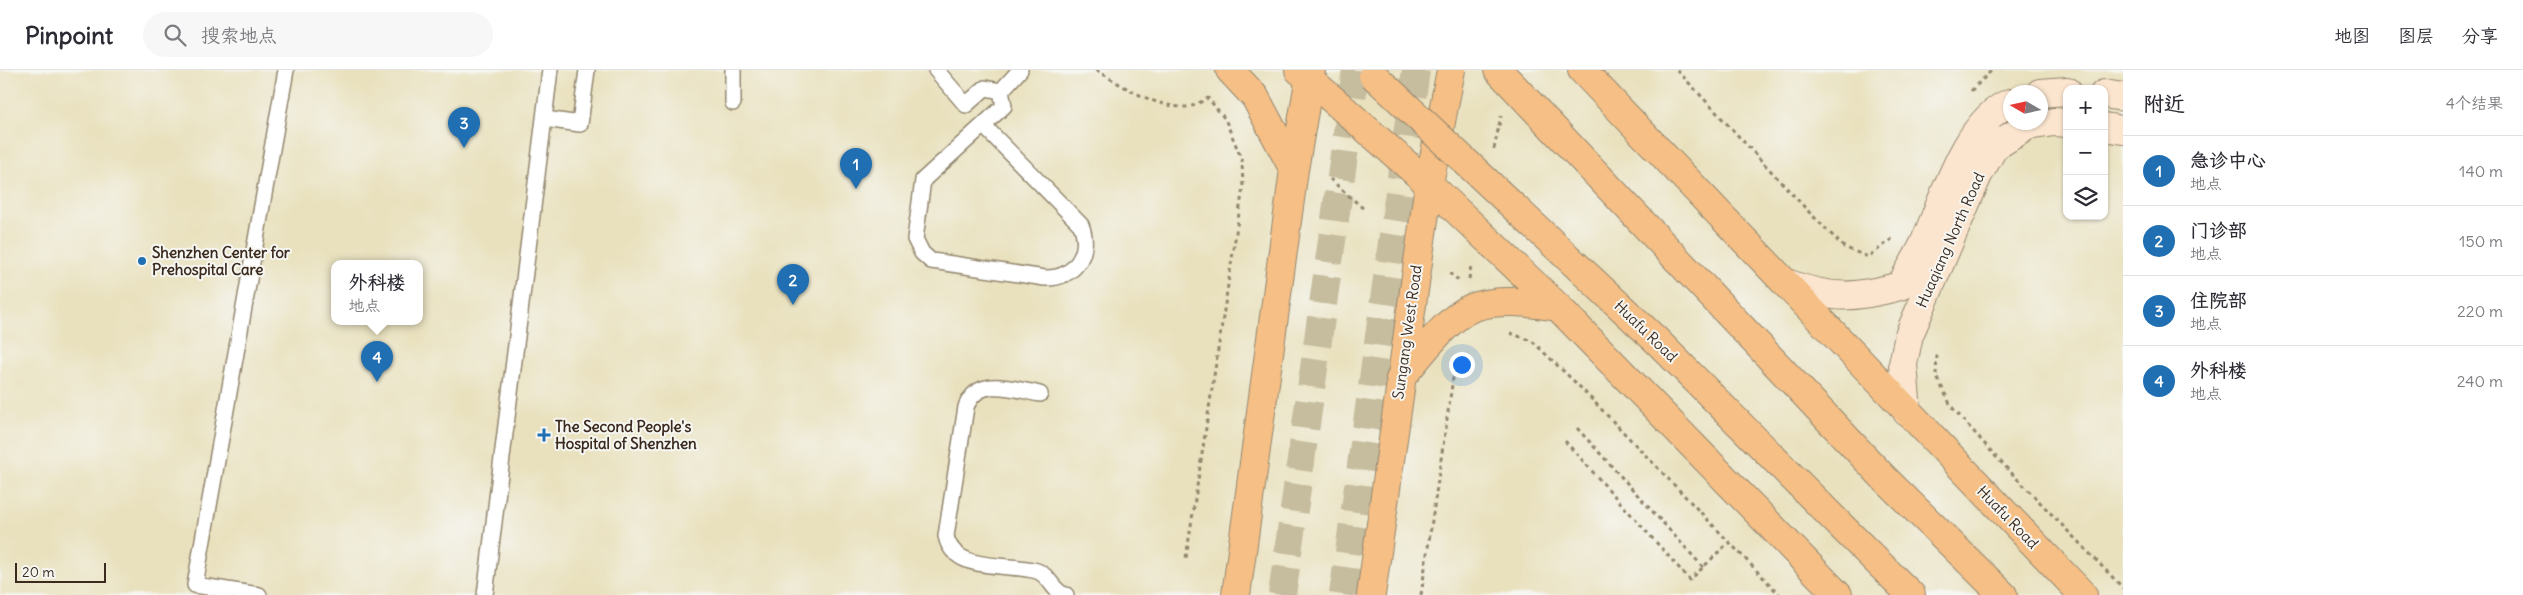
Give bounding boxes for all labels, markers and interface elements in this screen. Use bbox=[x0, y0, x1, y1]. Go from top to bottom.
search box bbox=[143, 12, 493, 57]
text: Pinpoint bbox=[25, 20, 113, 50]
icon: search bbox=[161, 21, 189, 49]
text: 搜索地点 bbox=[201, 23, 277, 47]
text: 地图 bbox=[2334, 24, 2370, 47]
text: 图层 bbox=[2398, 24, 2434, 47]
text: 分享 bbox=[2462, 24, 2498, 47]
north arrow bbox=[2003, 85, 2048, 130]
map controls bbox=[2063, 85, 2108, 220]
button: + bbox=[2063, 85, 2108, 130]
text: 附近 bbox=[2143, 90, 2185, 117]
text: 4个结果 bbox=[2446, 93, 2503, 113]
pin: 3 bbox=[448, 107, 480, 148]
button: − bbox=[2063, 130, 2108, 175]
pin: 1 bbox=[840, 148, 872, 189]
text: 急诊中心 bbox=[2190, 148, 2266, 172]
text: 1 bbox=[2156, 161, 2162, 181]
text: 140 m bbox=[2459, 161, 2503, 181]
street label: Huaqiang North Road bbox=[1912, 169, 1988, 311]
text: 地点 bbox=[2190, 173, 2222, 193]
button: layers bbox=[2063, 175, 2108, 220]
text: 门诊部 bbox=[2190, 218, 2247, 242]
text: 2 bbox=[2155, 231, 2163, 251]
text: 150 m bbox=[2459, 231, 2503, 251]
place label: Shenzhen Center for Prehospital Care bbox=[152, 243, 291, 280]
text: 地点 bbox=[2190, 243, 2222, 263]
marker: Shenzhen Center for Prehospital Care bbox=[136, 255, 148, 267]
popup bbox=[331, 260, 423, 325]
pin: 2 bbox=[777, 264, 809, 305]
street label: Sungang West Road bbox=[1388, 264, 1426, 400]
text: 外科楼 bbox=[348, 270, 406, 294]
text: 住院部 bbox=[2190, 288, 2247, 312]
text: 地点 bbox=[348, 295, 381, 315]
street label: Huafu Road bbox=[1610, 296, 1682, 366]
text: 3 bbox=[2154, 301, 2164, 321]
text: 220 m bbox=[2457, 301, 2503, 321]
text: 地点 bbox=[2190, 313, 2222, 333]
pin: 4 bbox=[361, 341, 393, 382]
your location bbox=[1449, 352, 1475, 378]
text: 外科楼 bbox=[2190, 358, 2247, 382]
text: 4 bbox=[2154, 371, 2164, 391]
text: 240 m bbox=[2457, 371, 2503, 391]
text: 地点 bbox=[2190, 383, 2222, 403]
place label: The Second People's Hospital of Shenzhen bbox=[555, 417, 697, 454]
marker: The Second People's Hospital of Shenzhen bbox=[537, 428, 551, 442]
street label: Huafu Road bbox=[1973, 481, 2043, 553]
scale bar bbox=[15, 560, 106, 583]
text: 20 m bbox=[22, 563, 55, 581]

